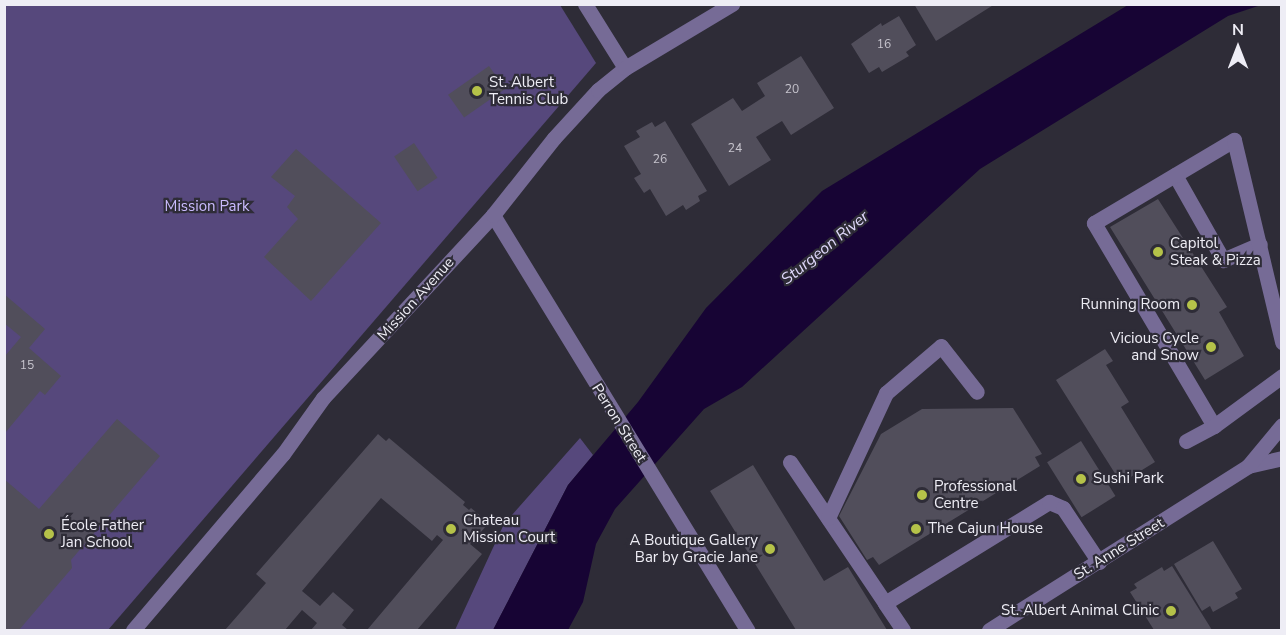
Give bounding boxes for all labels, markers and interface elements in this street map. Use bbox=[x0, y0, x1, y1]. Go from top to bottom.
north arrow bbox=[1208, 18, 1268, 78]
text: N bbox=[1232, 19, 1244, 41]
house number: 16 bbox=[877, 38, 891, 52]
place label: St. Albert Tennis Club bbox=[489, 73, 568, 108]
house number: 20 bbox=[785, 83, 799, 97]
marker: St. Albert Tennis Club bbox=[470, 84, 484, 98]
house number: 24 bbox=[728, 142, 742, 156]
house number: 26 bbox=[653, 153, 667, 167]
park label: Mission Park bbox=[165, 198, 249, 216]
water label: Sturgeon River bbox=[777, 207, 873, 289]
place label: Capitol Steak & Pizza bbox=[1170, 234, 1261, 269]
marker: Capitol Steak & Pizza bbox=[1151, 245, 1165, 259]
street label: Mission Avenue bbox=[374, 254, 458, 344]
place label: Running Room bbox=[1080, 296, 1180, 314]
marker: Running Room bbox=[1185, 298, 1199, 312]
place label: Vicious Cycle and Snow bbox=[1110, 329, 1199, 364]
marker: Vicious Cycle and Snow bbox=[1204, 340, 1218, 354]
house number: 15 bbox=[20, 359, 34, 373]
street label: Perron Street bbox=[588, 380, 650, 466]
place label: Sushi Park bbox=[1093, 470, 1164, 488]
marker: Sushi Park bbox=[1074, 472, 1088, 486]
place label: Professional Centre bbox=[934, 477, 1017, 512]
marker: Professional Centre bbox=[915, 488, 929, 502]
place label: Chateau Mission Court bbox=[463, 511, 555, 546]
street label: St. Anne Street bbox=[1071, 514, 1167, 584]
place label: École Father Jan School bbox=[61, 516, 144, 551]
place label: The Cajun House bbox=[928, 520, 1043, 538]
marker: Chateau Mission Court bbox=[444, 522, 458, 536]
marker: The Cajun House bbox=[909, 522, 923, 536]
marker: École Father Jan School bbox=[42, 527, 56, 541]
place label: A Boutique Gallery Bar by Gracie Jane bbox=[629, 531, 758, 566]
marker: A Boutique Gallery Bar by Gracie Jane bbox=[763, 542, 777, 556]
place label: St. Albert Animal Clinic bbox=[1001, 602, 1159, 620]
marker: St. Albert Animal Clinic bbox=[1164, 604, 1178, 618]

